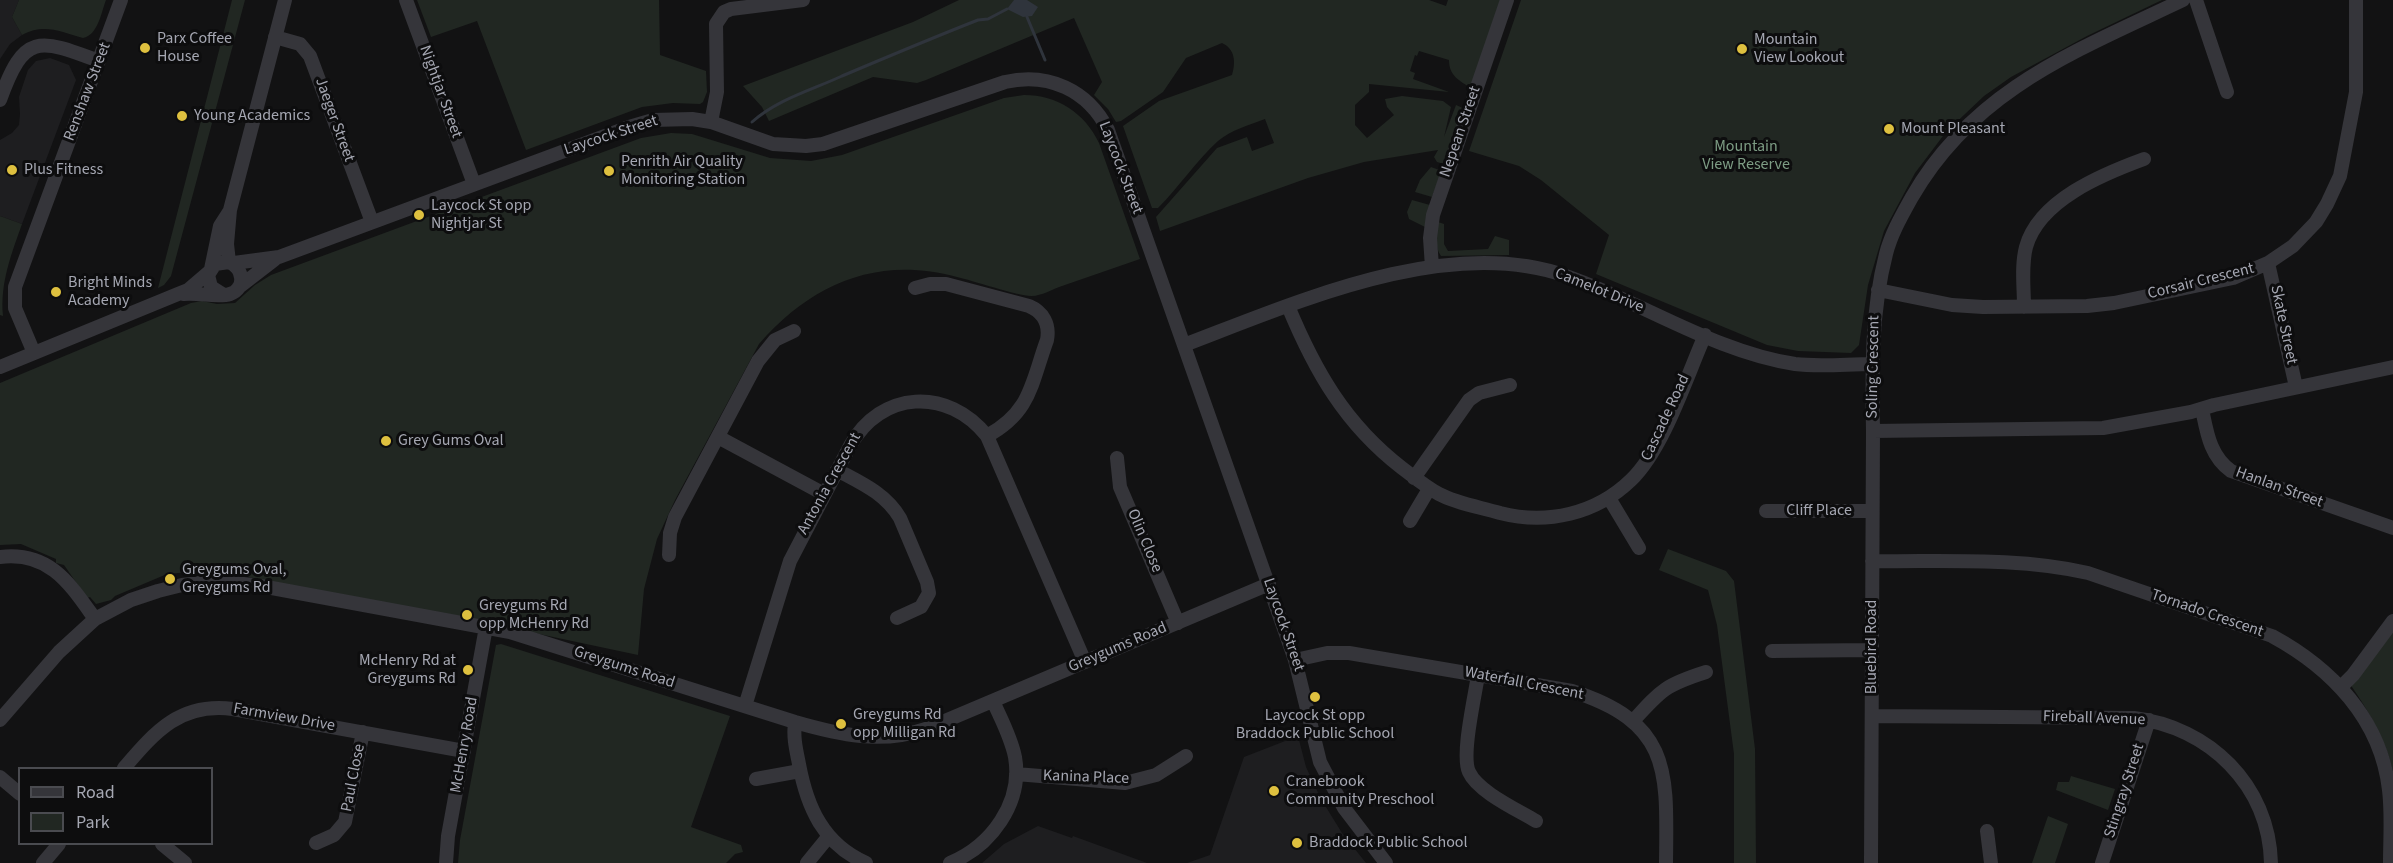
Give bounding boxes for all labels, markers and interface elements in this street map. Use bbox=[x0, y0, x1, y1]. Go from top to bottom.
place label: Parx Coffee House bbox=[157, 29, 232, 67]
place label: Mountain View Lookout bbox=[1754, 30, 1844, 68]
street label: Renshaw Street bbox=[60, 40, 116, 144]
marker: Parx Coffee House bbox=[138, 41, 152, 55]
marker: Mountain View Lookout bbox=[1735, 42, 1749, 56]
street label: Nightjar Street bbox=[414, 43, 466, 141]
street label: Jaeger Street bbox=[310, 75, 358, 165]
street label: Nepean Street bbox=[1436, 84, 1486, 180]
place label: Young Academics bbox=[194, 106, 310, 126]
marker: Young Academics bbox=[175, 109, 189, 123]
street label: Laycock Street bbox=[562, 112, 660, 160]
street label: Laycock Street bbox=[1094, 119, 1146, 217]
place label: Mount Pleasant bbox=[1901, 119, 2005, 139]
marker: Mount Pleasant bbox=[1882, 122, 1896, 136]
park label: Mountain View Reserve bbox=[1702, 137, 1790, 175]
place label: Penrith Air Quality Monitoring Station bbox=[621, 152, 745, 190]
place label: Plus Fitness bbox=[24, 160, 103, 180]
marker: Plus Fitness bbox=[5, 163, 19, 177]
marker: Penrith Air Quality Monitoring Station bbox=[602, 164, 616, 178]
place label: Laycock St opp Nightjar St bbox=[431, 196, 532, 234]
marker: Laycock St opp Nightjar St bbox=[412, 208, 426, 222]
street label: Corsair Crescent bbox=[2146, 260, 2256, 304]
street label: Camelot Drive bbox=[1552, 264, 1646, 318]
place label: Bright Minds Academy bbox=[68, 273, 152, 311]
street label: Skate Street bbox=[2265, 284, 2301, 366]
marker: Bright Minds Academy bbox=[49, 285, 63, 299]
street label: Soling Crescent bbox=[1863, 315, 1885, 419]
street label: Cascade Road bbox=[1638, 372, 1694, 464]
street label: Antonia Crescent bbox=[794, 430, 866, 538]
place label: Grey Gums Oval bbox=[398, 431, 504, 451]
marker: Grey Gums Oval bbox=[379, 434, 393, 448]
street label: Hanlan Street bbox=[2233, 463, 2325, 513]
street label: Cliff Place bbox=[1786, 501, 1852, 521]
street label: Olin Close bbox=[1122, 506, 1166, 576]
place label: Greygums Oval, Greygums Rd bbox=[182, 560, 287, 598]
marker: Greygums Oval, Greygums Rd bbox=[163, 572, 177, 586]
street label: Laycock Street bbox=[1258, 576, 1308, 674]
street label: Tornado Crescent bbox=[2148, 586, 2266, 642]
place label: Greygums Rd opp McHenry Rd bbox=[479, 596, 589, 634]
street label: Bluebird Road bbox=[1862, 600, 1882, 694]
marker: Greygums Rd opp McHenry Rd bbox=[460, 608, 474, 622]
street label: Greygums Road bbox=[1066, 619, 1170, 677]
street label: Greygums Road bbox=[571, 643, 677, 693]
place label: McHenry Rd at Greygums Rd bbox=[359, 651, 456, 689]
marker: McHenry Rd at Greygums Rd bbox=[461, 663, 475, 677]
street label: Waterfall Crescent bbox=[1463, 663, 1585, 705]
marker: Laycock St opp Braddock Public School bbox=[1308, 690, 1322, 704]
street label: McHenry Road bbox=[447, 696, 483, 794]
street label: Farmview Drive bbox=[232, 700, 336, 736]
place label: Greygums Rd opp Milligan Rd bbox=[853, 705, 956, 743]
place label: Laycock St opp Braddock Public School bbox=[1236, 706, 1394, 744]
street label: Fireball Avenue bbox=[2042, 708, 2146, 730]
marker: Greygums Rd opp Milligan Rd bbox=[834, 717, 848, 731]
street label: Stingray Street bbox=[2101, 741, 2149, 841]
street label: Paul Close bbox=[338, 742, 370, 814]
legend bbox=[18, 767, 213, 845]
street label: Kanina Place bbox=[1043, 767, 1129, 789]
place label: Cranebrook Community Preschool bbox=[1286, 772, 1434, 810]
text: Road bbox=[76, 780, 115, 805]
marker: Cranebrook Community Preschool bbox=[1267, 784, 1281, 798]
text: Park bbox=[76, 810, 110, 835]
place label: Braddock Public School bbox=[1309, 833, 1468, 853]
marker: Braddock Public School bbox=[1290, 836, 1304, 850]

